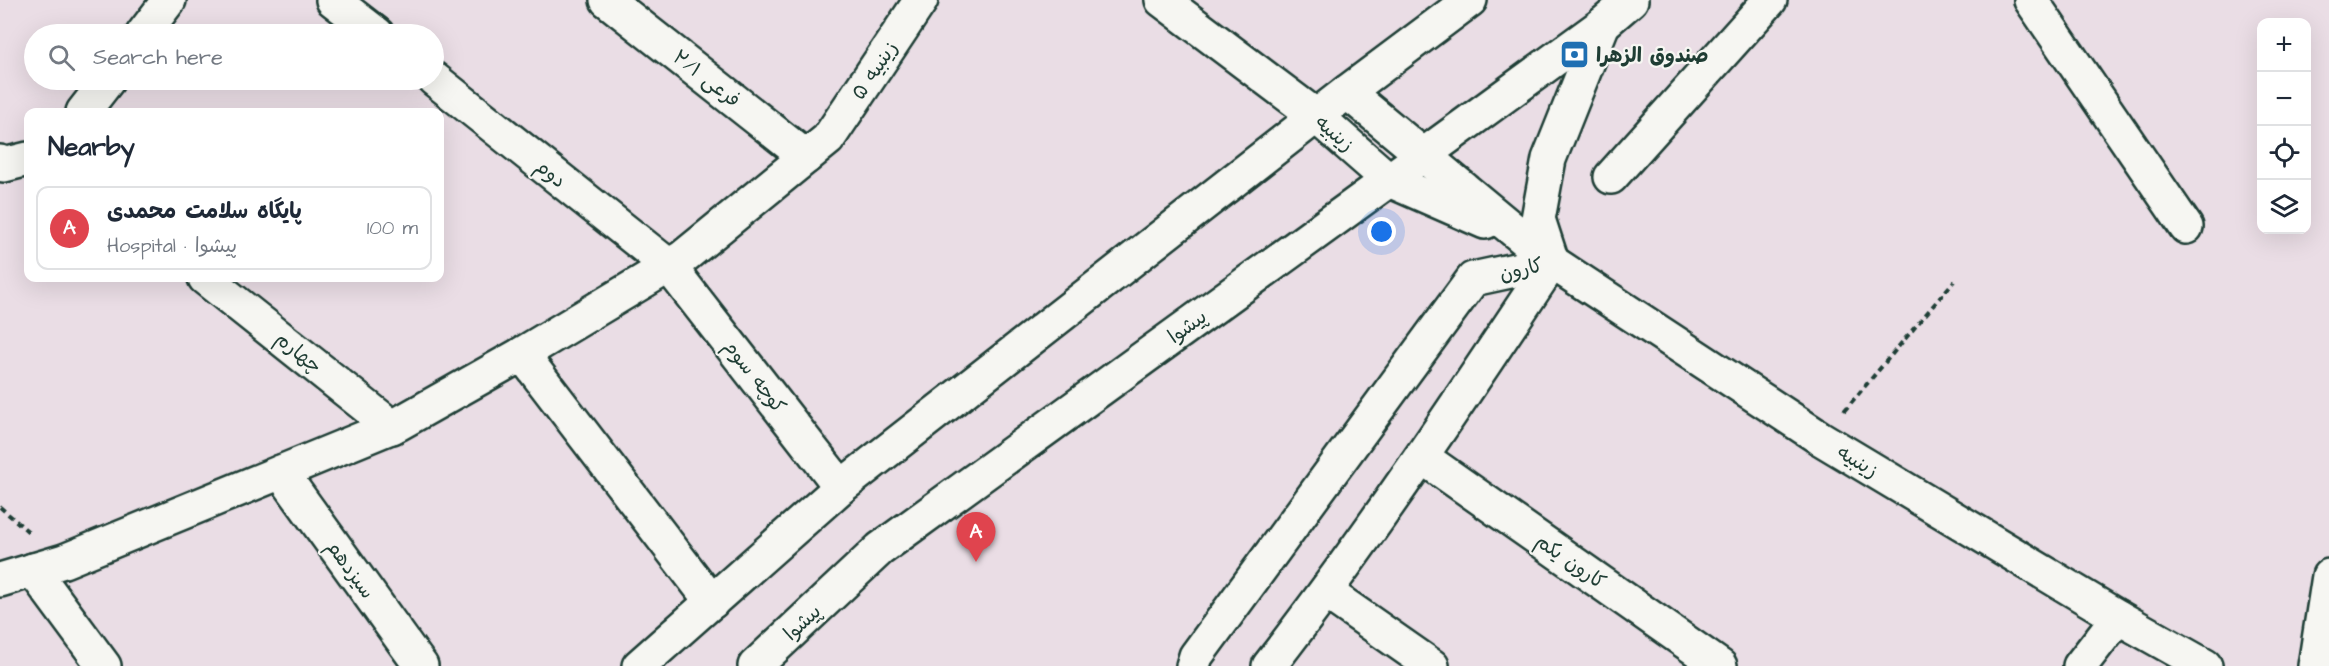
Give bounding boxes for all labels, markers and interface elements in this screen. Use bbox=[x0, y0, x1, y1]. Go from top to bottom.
map controls bbox=[2257, 18, 2311, 234]
button: + bbox=[2257, 18, 2311, 72]
search box bbox=[24, 24, 444, 90]
street label: زینبیه ۵ bbox=[845, 36, 905, 105]
bank icon: صندوق الزهرا bbox=[1559, 39, 1591, 71]
icon: search bbox=[45, 41, 78, 74]
text: Search here bbox=[93, 42, 223, 73]
place label: صندوق الزهرا bbox=[1596, 42, 1709, 70]
street label: فرعی ۲/۱ bbox=[667, 43, 746, 114]
button: − bbox=[2257, 72, 2311, 126]
street label: زینبیه bbox=[1309, 109, 1360, 159]
button: locate bbox=[2257, 126, 2311, 180]
text: Nearby bbox=[48, 129, 135, 165]
street label: دوم bbox=[528, 153, 572, 196]
button: layers bbox=[2257, 180, 2311, 234]
text: پایگاه سلامت محمدی bbox=[107, 196, 302, 227]
text: A bbox=[63, 214, 76, 242]
text: 100 m bbox=[367, 214, 418, 242]
your location bbox=[1367, 217, 1396, 246]
text: Hospital · پیشوا bbox=[107, 232, 237, 260]
street label: کارون bbox=[1497, 251, 1546, 289]
street label: پیشوا bbox=[1162, 303, 1213, 351]
street label: چهارم bbox=[269, 325, 328, 380]
street label: کوچه سوم bbox=[716, 334, 792, 420]
street label: زینبیه bbox=[1832, 439, 1883, 485]
pin: A bbox=[956, 512, 996, 562]
street label: کارون یکم bbox=[1530, 527, 1611, 596]
street label: سیزدهم bbox=[319, 535, 381, 605]
street label: پیشوا bbox=[778, 598, 828, 647]

